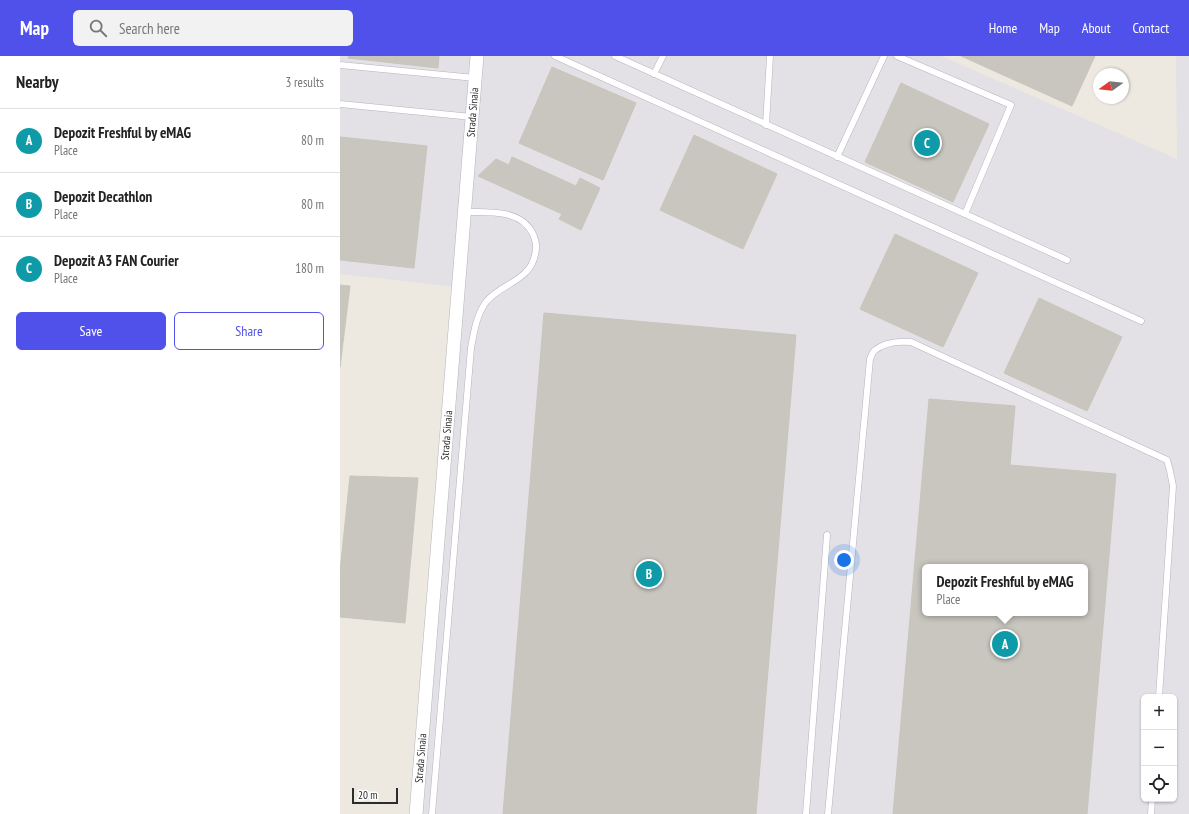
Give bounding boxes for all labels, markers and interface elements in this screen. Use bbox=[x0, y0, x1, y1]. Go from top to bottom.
search box bbox=[73, 10, 353, 46]
text: Map bbox=[20, 16, 49, 40]
icon: search bbox=[87, 17, 109, 39]
text: Search here bbox=[119, 19, 180, 38]
text: Home bbox=[989, 19, 1017, 37]
text: Map bbox=[1039, 19, 1060, 37]
text: About bbox=[1082, 19, 1111, 37]
text: Contact bbox=[1133, 19, 1169, 37]
north arrow bbox=[1093, 68, 1129, 104]
text: Nearby bbox=[16, 71, 59, 93]
text: 3 results bbox=[285, 74, 324, 91]
street label: Strada Sinaia bbox=[463, 87, 481, 138]
text: Depozit Freshful by eMAG bbox=[54, 123, 191, 142]
pin: C bbox=[914, 128, 940, 158]
text: A bbox=[26, 132, 32, 149]
text: 80 m bbox=[301, 132, 324, 149]
text: Place bbox=[54, 142, 78, 159]
text: Depozit Decathlon bbox=[54, 187, 152, 206]
text: B bbox=[26, 196, 32, 213]
text: 80 m bbox=[301, 196, 324, 213]
text: Place bbox=[54, 206, 78, 223]
text: Depozit A3 FAN Courier bbox=[54, 251, 179, 270]
text: C bbox=[26, 260, 32, 277]
text: 180 m bbox=[295, 260, 324, 277]
text: Place bbox=[54, 270, 78, 287]
button: Save bbox=[16, 312, 166, 350]
button: Share bbox=[174, 312, 324, 350]
street label: Strada Sinaia bbox=[438, 410, 455, 461]
your location bbox=[834, 550, 854, 570]
pin: B bbox=[636, 559, 662, 589]
popup bbox=[922, 564, 1088, 616]
text: Depozit Freshful by eMAG bbox=[937, 572, 1073, 591]
text: Place bbox=[937, 591, 960, 608]
pin: A bbox=[992, 629, 1018, 659]
map controls bbox=[1141, 694, 1177, 802]
button: + bbox=[1141, 694, 1177, 730]
button: − bbox=[1141, 730, 1177, 766]
street label: Strada Sinaia bbox=[412, 733, 429, 784]
button: locate bbox=[1141, 766, 1177, 802]
scale bar bbox=[352, 786, 398, 805]
text: 20 m bbox=[358, 788, 377, 802]

